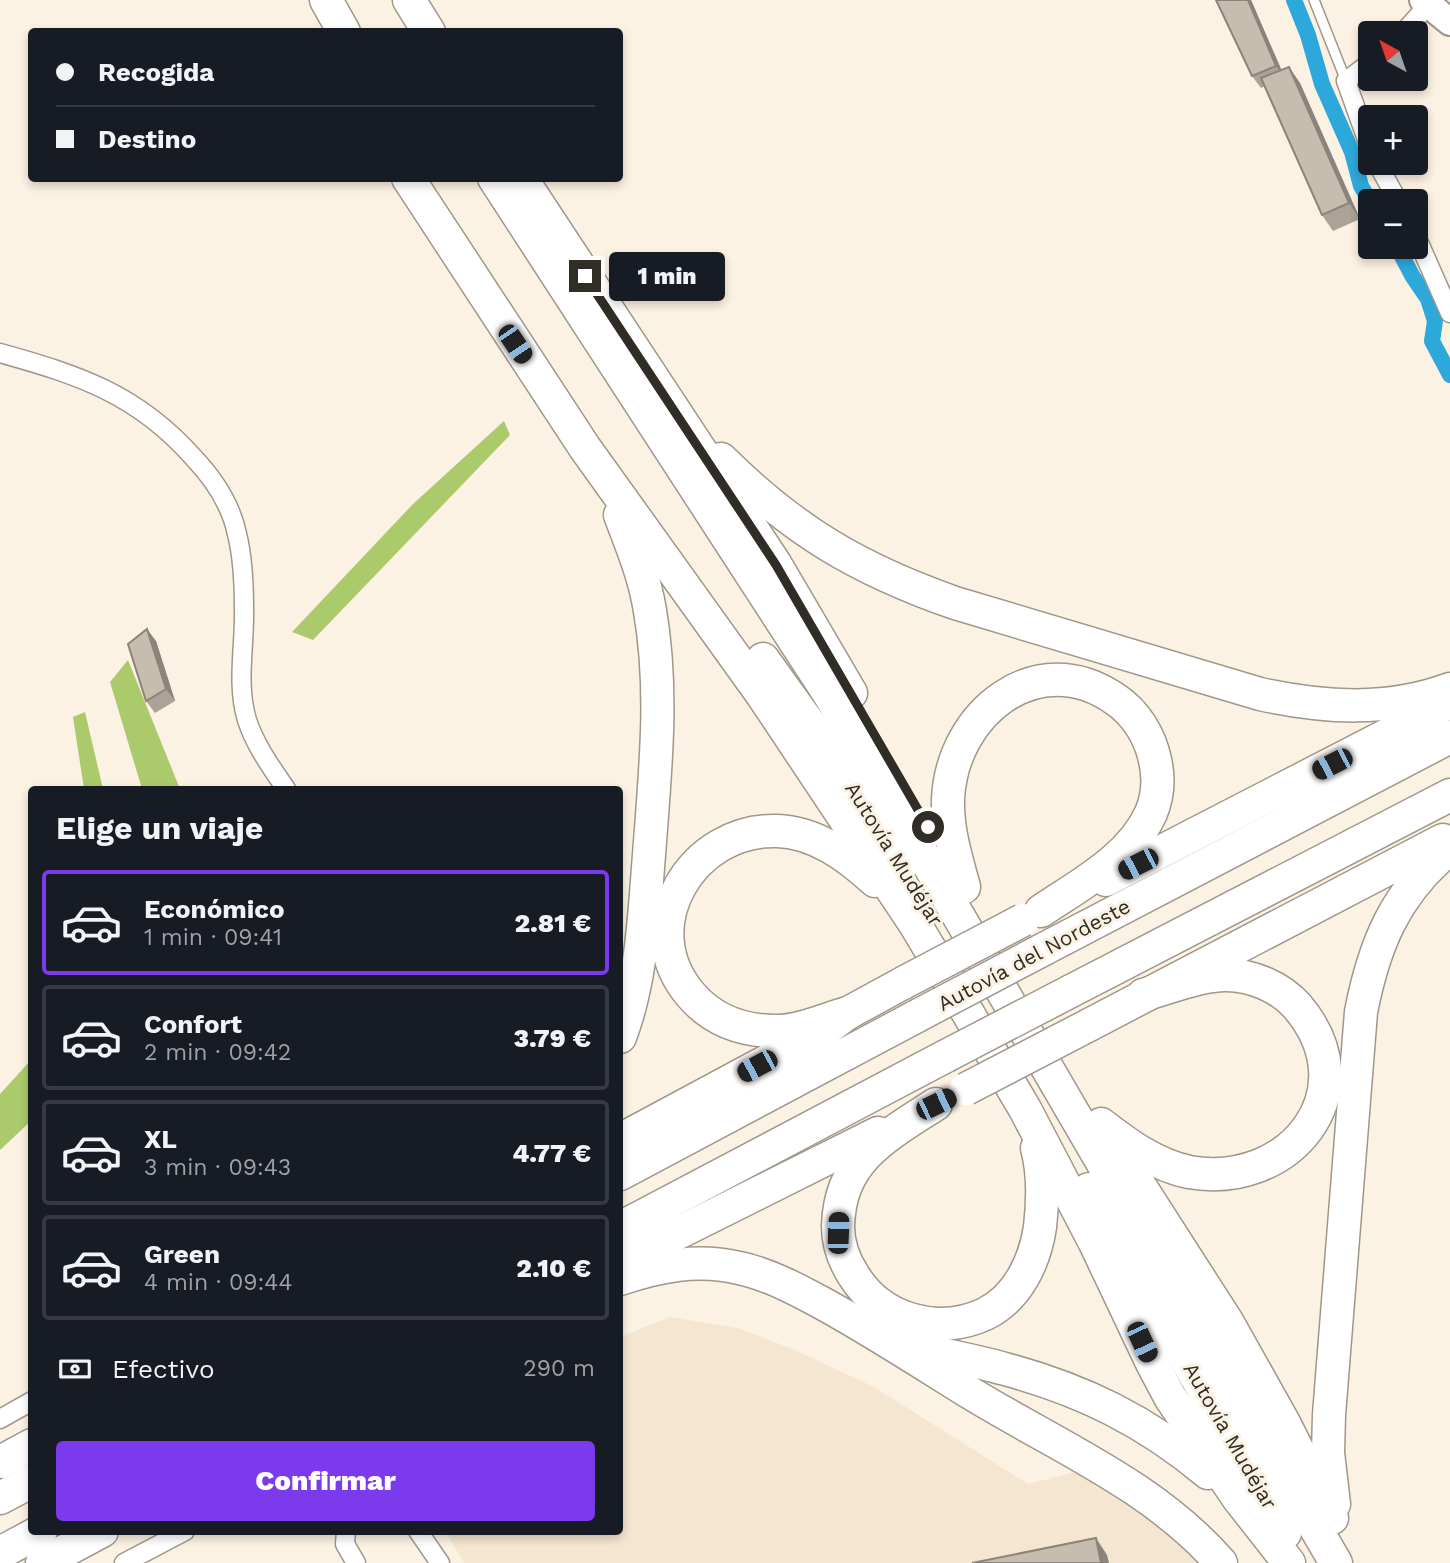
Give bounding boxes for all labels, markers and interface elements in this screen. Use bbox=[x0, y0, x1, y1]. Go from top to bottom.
north arrow bbox=[1358, 21, 1428, 91]
map controls bbox=[1358, 21, 1428, 259]
text: Recogida bbox=[98, 57, 214, 87]
button: + bbox=[1358, 105, 1428, 175]
text: Destino bbox=[98, 124, 196, 154]
button: − bbox=[1358, 189, 1428, 259]
callout: 1 min bbox=[610, 252, 725, 300]
route end bbox=[569, 260, 601, 292]
text: 1 min bbox=[637, 263, 697, 290]
car bbox=[495, 321, 536, 367]
car bbox=[1309, 745, 1356, 783]
street label: Autovía Mudéjar bbox=[840, 777, 949, 931]
text: Elige un viaje bbox=[56, 809, 263, 847]
route start bbox=[912, 811, 944, 843]
car bbox=[1115, 845, 1162, 883]
icon: car bbox=[60, 891, 123, 954]
street label: Autovía del Nordeste bbox=[933, 893, 1134, 1016]
text: Económico bbox=[144, 894, 285, 924]
text: 2.81 € bbox=[514, 908, 591, 938]
text: 1 min · 09:41 bbox=[144, 924, 282, 951]
icon: car bbox=[60, 1006, 123, 1069]
text: Confort bbox=[144, 1009, 242, 1039]
text: 3.79 € bbox=[513, 1023, 591, 1053]
text: 2 min · 09:42 bbox=[144, 1039, 291, 1066]
car bbox=[734, 1047, 781, 1085]
car bbox=[913, 1085, 960, 1123]
icon: car bbox=[60, 1121, 123, 1184]
text: XL bbox=[144, 1124, 177, 1154]
text: 4.77 € bbox=[512, 1138, 591, 1168]
text: 3 min · 09:43 bbox=[144, 1154, 291, 1181]
car bbox=[827, 1212, 850, 1254]
icon: car bbox=[60, 1236, 123, 1299]
text: Green bbox=[144, 1239, 220, 1269]
text: 2.10 € bbox=[516, 1253, 591, 1283]
text: 4 min · 09:44 bbox=[144, 1269, 292, 1296]
car bbox=[1124, 1319, 1161, 1365]
icon: cash bbox=[56, 1350, 94, 1388]
text: Efectivo bbox=[112, 1354, 215, 1384]
text: 290 m bbox=[523, 1355, 595, 1382]
street label: Autovía Mudéjar bbox=[1178, 1358, 1283, 1514]
button: Confirmar bbox=[56, 1441, 595, 1521]

